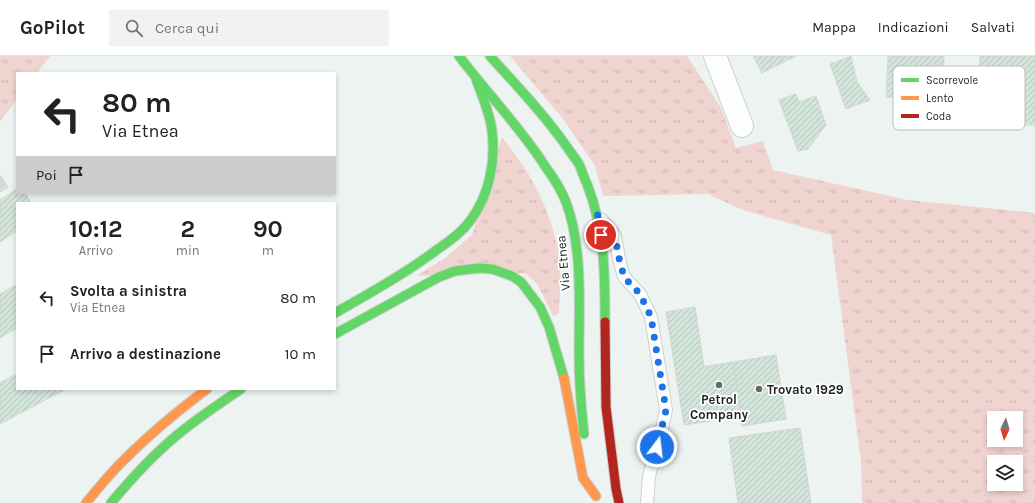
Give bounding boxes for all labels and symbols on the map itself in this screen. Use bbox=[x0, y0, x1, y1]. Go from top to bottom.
legend bbox=[893, 66, 1025, 130]
text: Scorrevole bbox=[926, 74, 979, 87]
text: Lento bbox=[926, 92, 954, 105]
text: Coda bbox=[926, 110, 951, 123]
pin bbox=[584, 218, 618, 252]
street label: Via Etnea bbox=[553, 235, 573, 291]
marker: Petrol Company bbox=[714, 380, 724, 390]
place label: Trovato 1929 bbox=[767, 382, 844, 397]
marker: Trovato 1929 bbox=[754, 384, 764, 394]
place label: Petrol Company bbox=[690, 392, 749, 422]
north arrow bbox=[987, 411, 1023, 447]
position arrow bbox=[636, 426, 678, 468]

